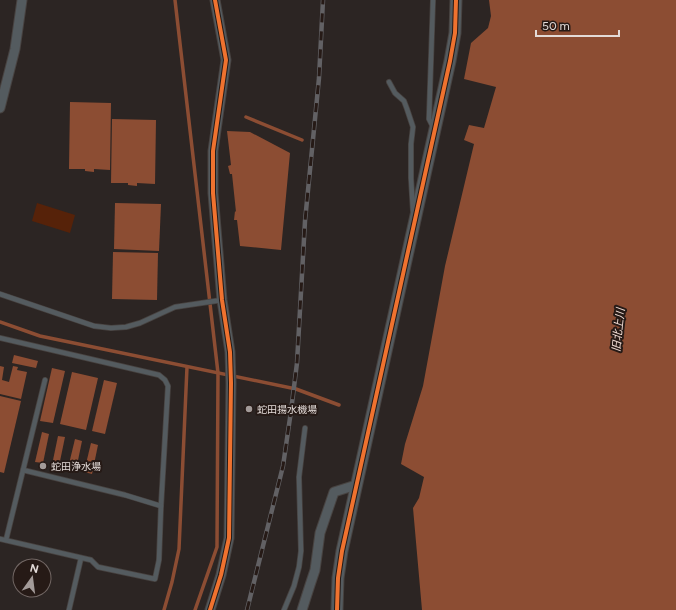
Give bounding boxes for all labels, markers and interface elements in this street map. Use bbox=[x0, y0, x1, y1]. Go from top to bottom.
scale bar bbox=[536, 12, 619, 38]
text: 50 m bbox=[542, 19, 570, 33]
water label: 旧北上川 bbox=[610, 306, 627, 353]
place label: 蛇田揚水機場 bbox=[257, 403, 317, 416]
marker: 蛇田揚水機場 bbox=[244, 404, 254, 414]
place label: 蛇田浄水場 bbox=[51, 460, 101, 473]
marker: 蛇田浄水場 bbox=[38, 461, 48, 471]
north arrow bbox=[12, 558, 52, 598]
text: N bbox=[29, 561, 40, 576]

